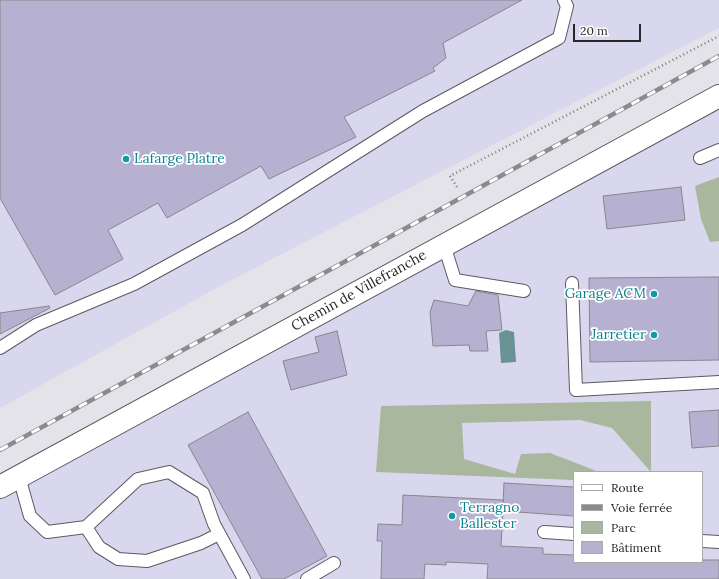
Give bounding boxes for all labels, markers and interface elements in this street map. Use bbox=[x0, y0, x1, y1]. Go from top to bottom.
scale bar bbox=[575, 16, 643, 42]
text: 20 m bbox=[580, 23, 608, 38]
place label: Lafarge Platre bbox=[134, 151, 225, 167]
marker: Lafarge Platre bbox=[121, 154, 131, 164]
street label: Chemin de Villefranche bbox=[288, 247, 430, 335]
place label: Garage ACM bbox=[565, 286, 646, 302]
marker: Garage ACM bbox=[649, 289, 659, 299]
place label: Jarretier bbox=[591, 327, 646, 343]
marker: Jarretier bbox=[649, 330, 659, 340]
legend bbox=[573, 471, 703, 563]
text: Route bbox=[611, 480, 644, 495]
place label: Terragno Ballester bbox=[460, 500, 520, 532]
text: Voie ferrée bbox=[611, 500, 672, 515]
marker: Terragno Ballester bbox=[447, 511, 457, 521]
text: Parc bbox=[611, 520, 636, 535]
text: Bâtiment bbox=[611, 540, 662, 555]

